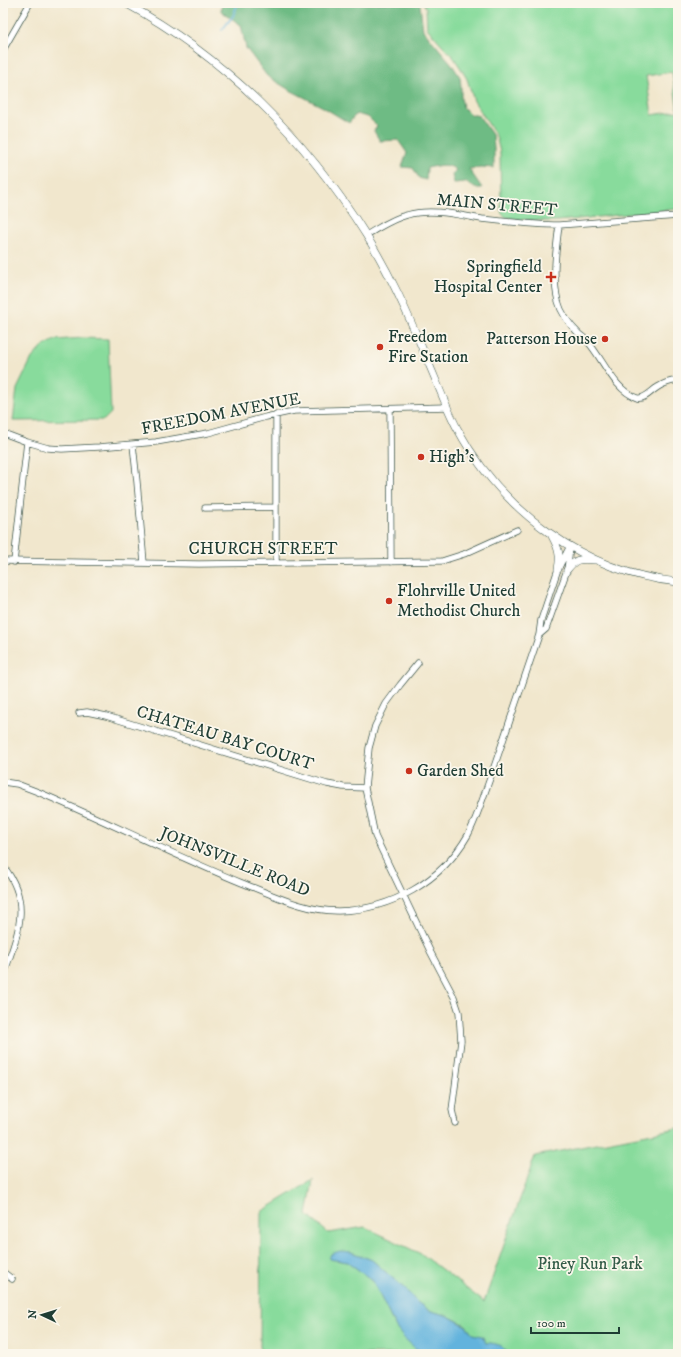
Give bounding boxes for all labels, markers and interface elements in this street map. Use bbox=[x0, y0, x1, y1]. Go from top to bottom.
street label: MAIN STREET bbox=[436, 189, 558, 221]
place label: Springfield Hospital Center bbox=[434, 256, 543, 298]
marker: Springfield Hospital Center bbox=[545, 271, 557, 283]
place label: Freedom Fire Station bbox=[388, 326, 468, 368]
place label: Patterson House bbox=[486, 328, 597, 350]
marker: Patterson House bbox=[600, 334, 610, 344]
marker: Freedom Fire Station bbox=[375, 342, 385, 352]
street label: FREEDOM AVENUE bbox=[139, 388, 303, 440]
place label: High's bbox=[429, 446, 475, 468]
marker: High's bbox=[416, 452, 426, 462]
street label: CHURCH STREET bbox=[188, 538, 338, 560]
place label: Flohrville United Methodist Church bbox=[397, 580, 520, 622]
marker: Flohrville United Methodist Church bbox=[384, 596, 394, 606]
street label: CHATEAU BAY COURT bbox=[134, 701, 316, 776]
place label: Garden Shed bbox=[417, 760, 504, 782]
marker: Garden Shed bbox=[404, 766, 414, 776]
street label: JOHNSVILLE ROAD bbox=[155, 821, 313, 902]
park label: Piney Run Park bbox=[537, 1253, 643, 1275]
north arrow bbox=[22, 1295, 62, 1335]
text: N bbox=[26, 1309, 40, 1319]
scale bar bbox=[531, 1309, 619, 1335]
text: 100 m bbox=[537, 1316, 566, 1331]

